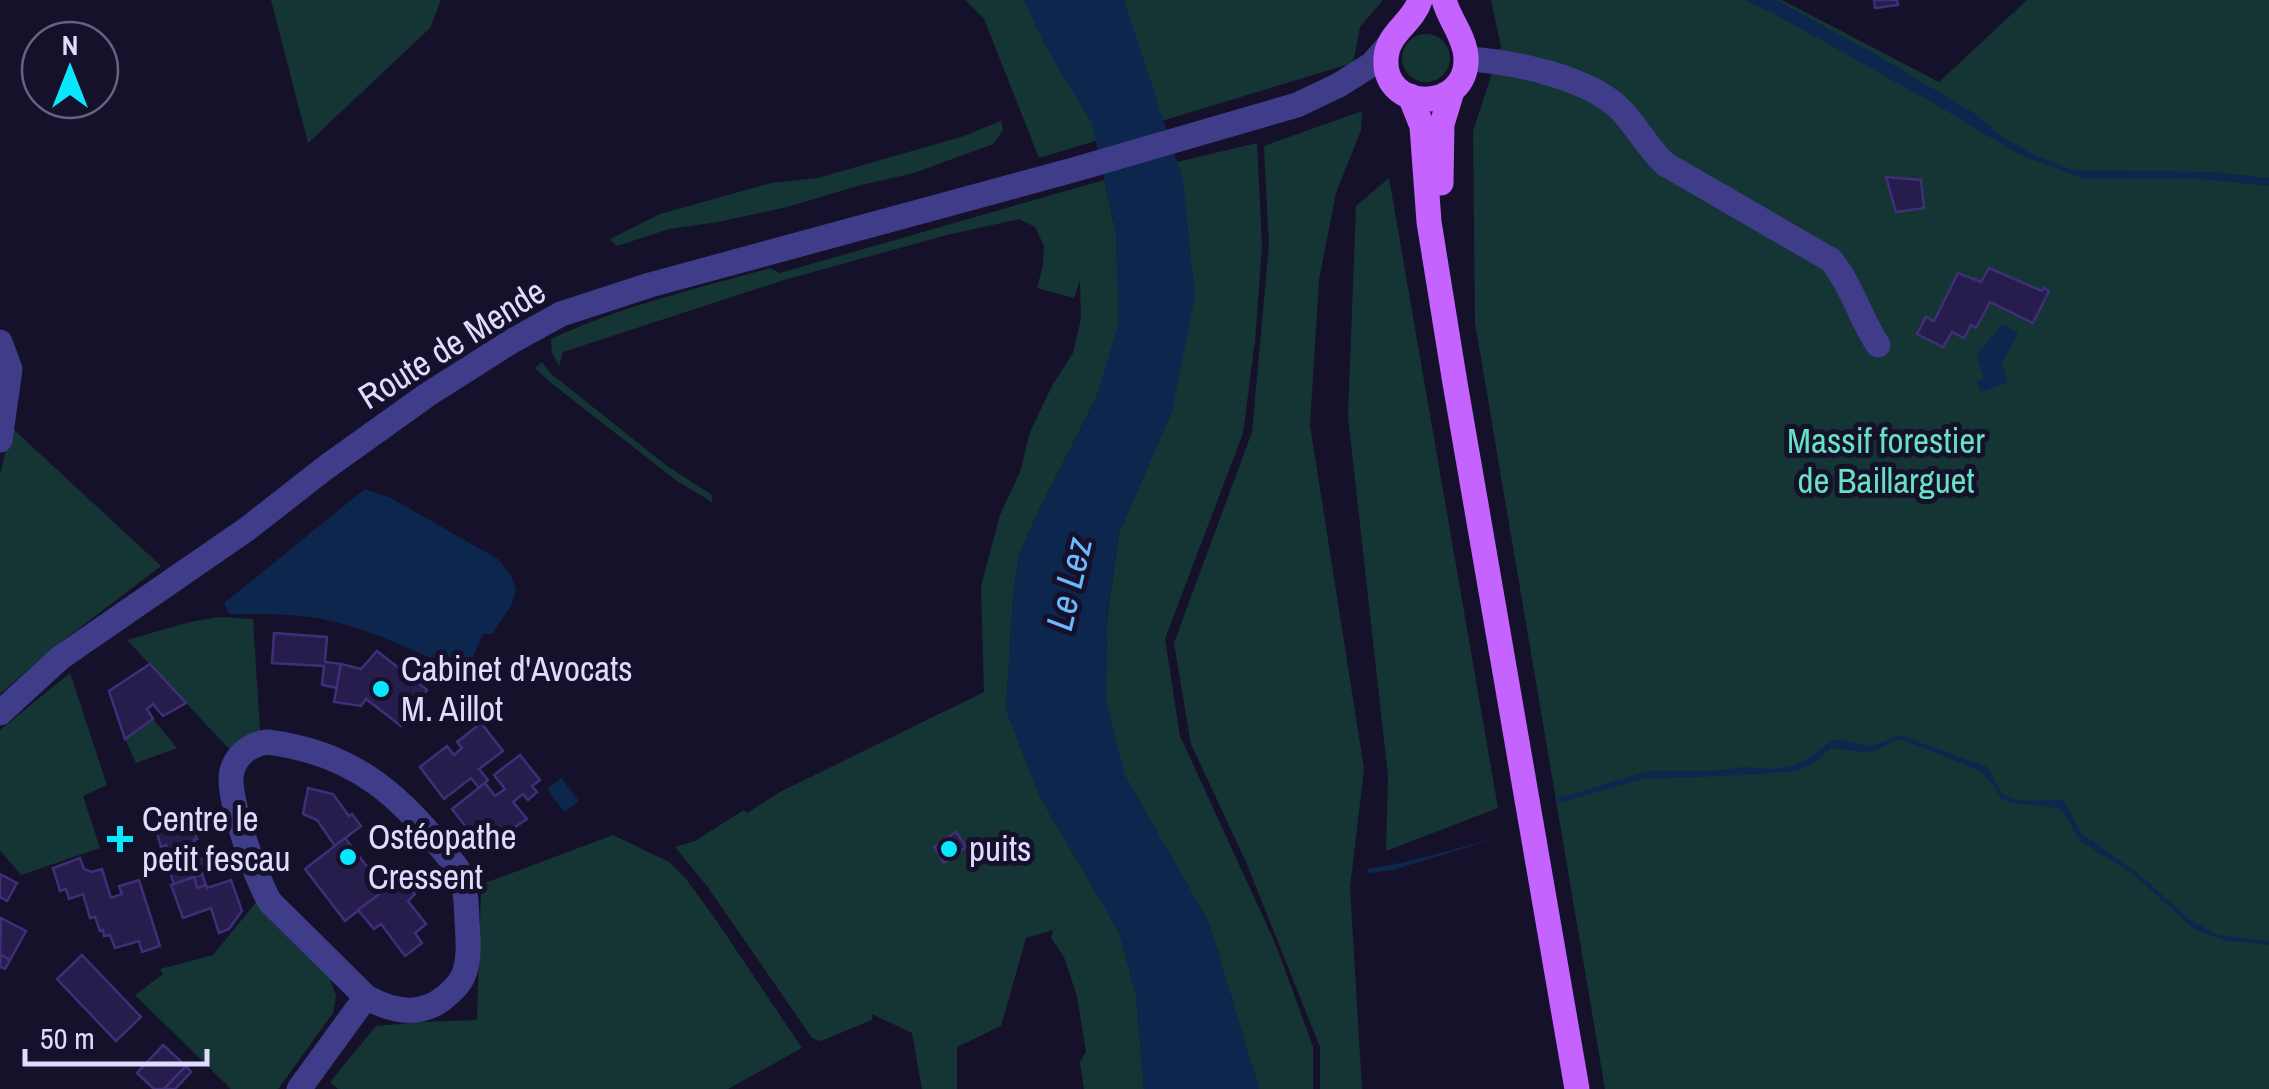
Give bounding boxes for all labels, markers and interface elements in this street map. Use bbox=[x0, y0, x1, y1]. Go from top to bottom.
north arrow bbox=[20, 20, 120, 120]
text: N bbox=[62, 26, 78, 64]
street label: Route de Mende bbox=[349, 267, 554, 420]
park label: Massif forestier de Baillarguet bbox=[1787, 417, 1985, 504]
water label: Le Lez bbox=[1033, 532, 1104, 635]
place label: Cabinet d'Avocats M. Aillot bbox=[401, 645, 633, 732]
marker: Cabinet d'Avocats M. Aillot bbox=[370, 678, 392, 700]
place label: Centre le petit fescau bbox=[142, 795, 290, 882]
place label: Ostéopathe Cressent bbox=[368, 813, 516, 900]
place label: puits bbox=[969, 825, 1031, 872]
marker: Centre le petit fescau bbox=[107, 826, 133, 852]
marker: puits bbox=[938, 838, 960, 860]
marker: Ostéopathe Cressent bbox=[337, 846, 359, 868]
scale bar bbox=[25, 1004, 208, 1066]
text: 50 m bbox=[40, 1018, 95, 1058]

